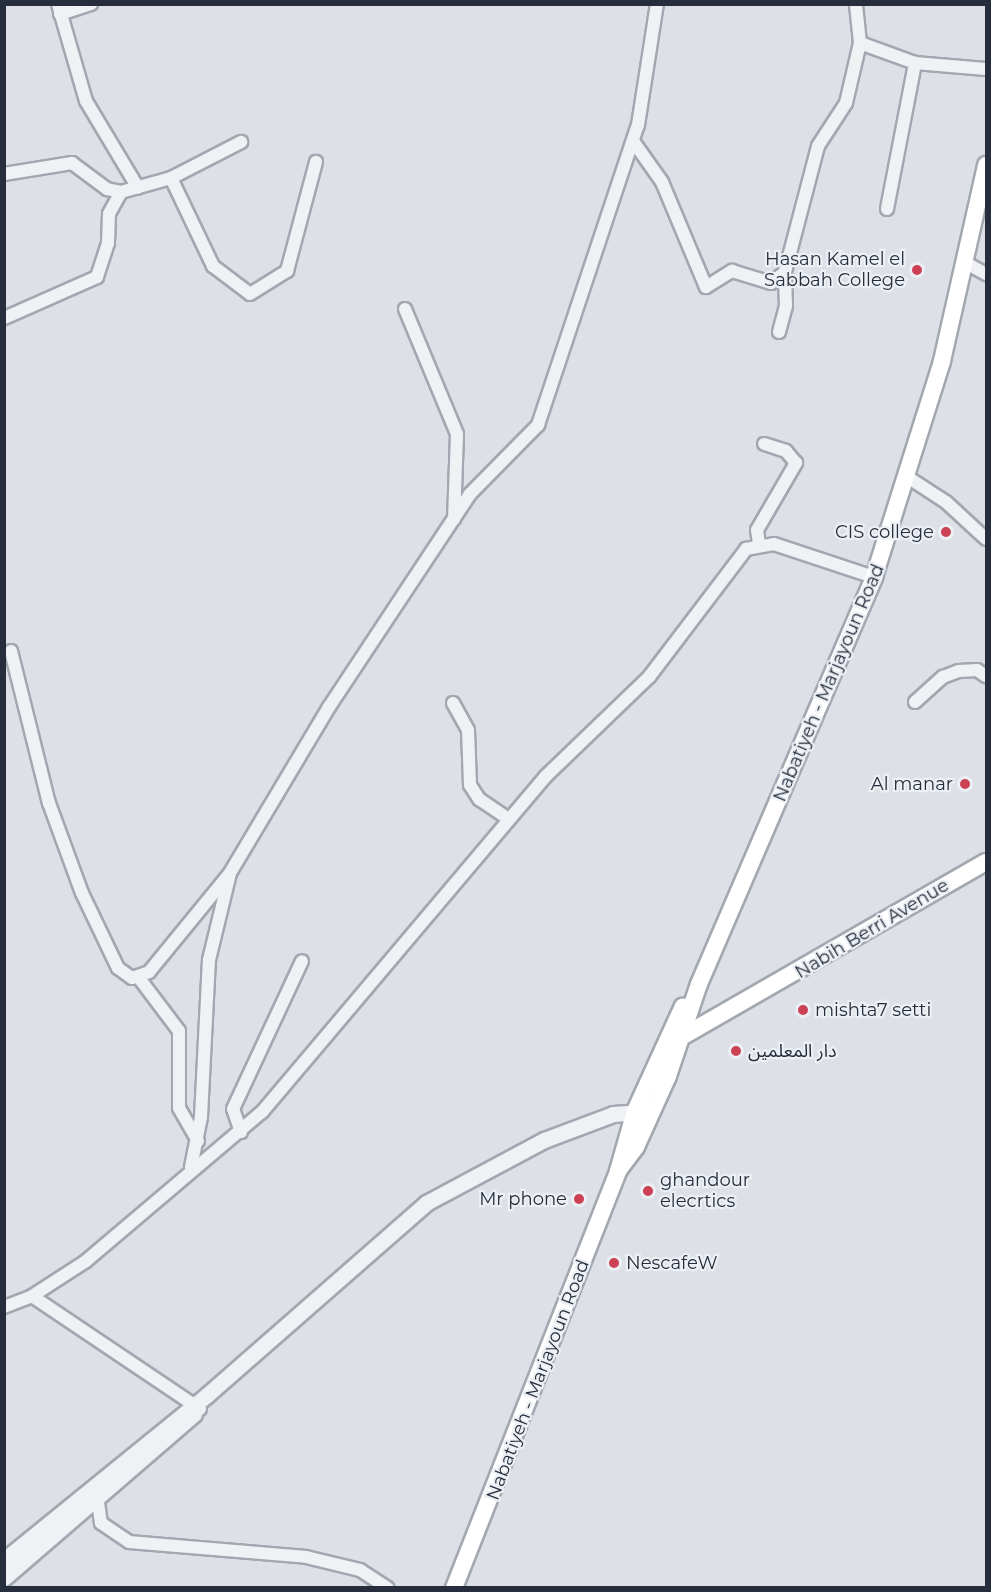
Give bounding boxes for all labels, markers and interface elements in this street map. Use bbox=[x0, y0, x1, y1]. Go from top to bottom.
place label: Hasan Kamel el Sabbah College bbox=[764, 249, 905, 292]
marker: Hasan Kamel el Sabbah College bbox=[910, 263, 924, 277]
place label: CIS college bbox=[835, 521, 934, 543]
marker: CIS college bbox=[939, 525, 953, 539]
street label: Nabatiyeh - Marjayoun Road bbox=[769, 561, 889, 805]
place label: Al manar bbox=[871, 773, 953, 795]
marker: Al manar bbox=[958, 777, 972, 791]
street label: Nabih Berri Avenue bbox=[791, 875, 953, 983]
place label: mishta7 setti bbox=[815, 999, 931, 1021]
marker: mishta7 setti bbox=[796, 1003, 810, 1017]
place label: دار المعلمين bbox=[748, 1040, 837, 1062]
marker: دار المعلمين bbox=[729, 1044, 743, 1058]
place label: ghandour elecrtics bbox=[660, 1170, 750, 1212]
marker: ghandour elecrtics bbox=[641, 1184, 655, 1198]
place label: Mr phone bbox=[479, 1188, 567, 1210]
marker: Mr phone bbox=[572, 1192, 586, 1206]
place label: NescafeW bbox=[626, 1252, 717, 1274]
marker: NescafeW bbox=[607, 1256, 621, 1270]
street label: Nabatiyeh - Marjayoun Road bbox=[482, 1257, 594, 1503]

